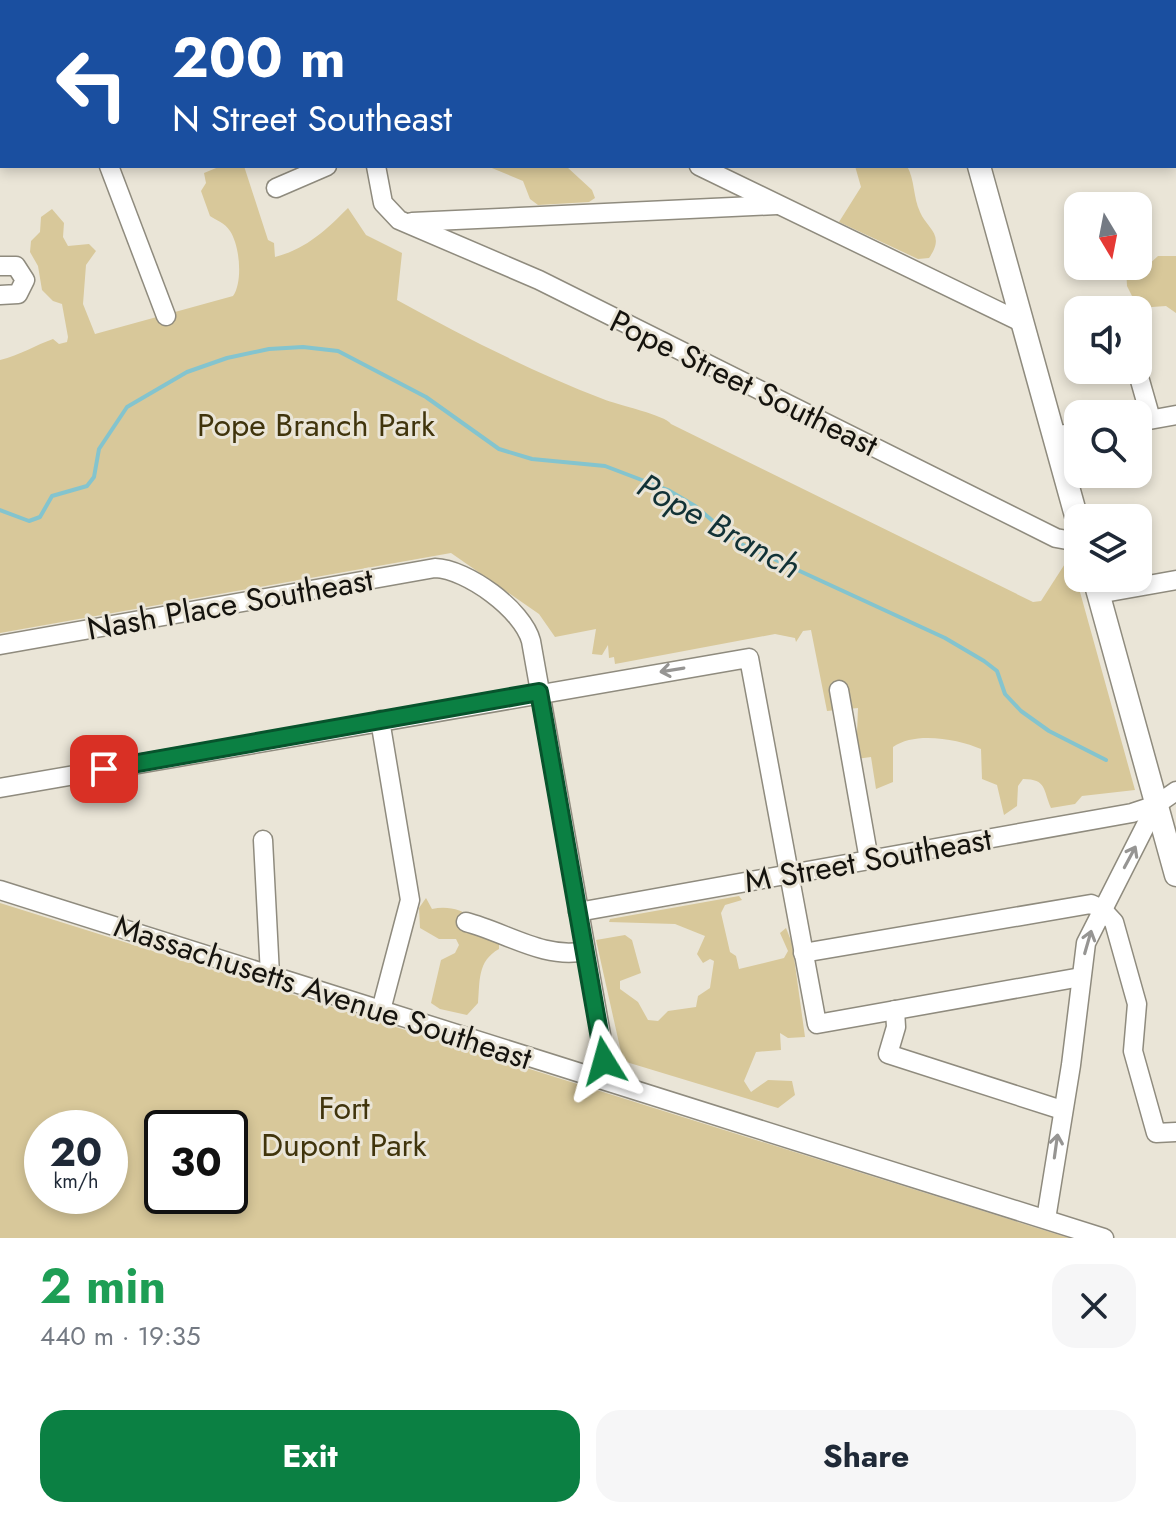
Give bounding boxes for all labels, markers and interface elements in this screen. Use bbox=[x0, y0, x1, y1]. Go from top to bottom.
text: 200 m bbox=[172, 17, 346, 98]
icon: left bbox=[40, 32, 144, 136]
text: N Street Southeast bbox=[172, 92, 452, 144]
north arrow bbox=[1064, 192, 1152, 280]
map controls bbox=[1064, 192, 1152, 592]
button: sound bbox=[1064, 296, 1152, 384]
street label: Pope Street Southeast bbox=[602, 298, 886, 468]
button: search bbox=[1064, 400, 1152, 488]
park label: Pope Branch Park bbox=[197, 402, 436, 448]
water label: Pope Branch bbox=[628, 461, 810, 591]
button: layers bbox=[1064, 504, 1152, 592]
street label: Nash Place Southeast bbox=[83, 556, 377, 652]
one-way arrow bbox=[660, 664, 685, 679]
pin bbox=[70, 735, 138, 803]
icon: arrive bbox=[82, 747, 126, 791]
street label: M Street Southeast bbox=[741, 816, 996, 904]
one-way arrow bbox=[1122, 846, 1138, 869]
street label: Massachusetts Avenue Southeast bbox=[108, 903, 538, 1081]
one-way arrow bbox=[1081, 929, 1096, 955]
position arrow bbox=[562, 1019, 646, 1103]
park label: Fort Dupont Park bbox=[261, 1085, 428, 1168]
speed limit sign: 30 bbox=[144, 1110, 248, 1214]
text: 20 bbox=[50, 1123, 102, 1181]
one-way arrow bbox=[1049, 1134, 1064, 1160]
text: km/h bbox=[53, 1167, 99, 1196]
text: 2 min bbox=[40, 1252, 166, 1321]
button: close bbox=[1052, 1264, 1136, 1348]
text: 440 m · 19:35 bbox=[40, 1317, 201, 1355]
button: Exit bbox=[40, 1410, 580, 1502]
button: Share bbox=[596, 1410, 1136, 1502]

